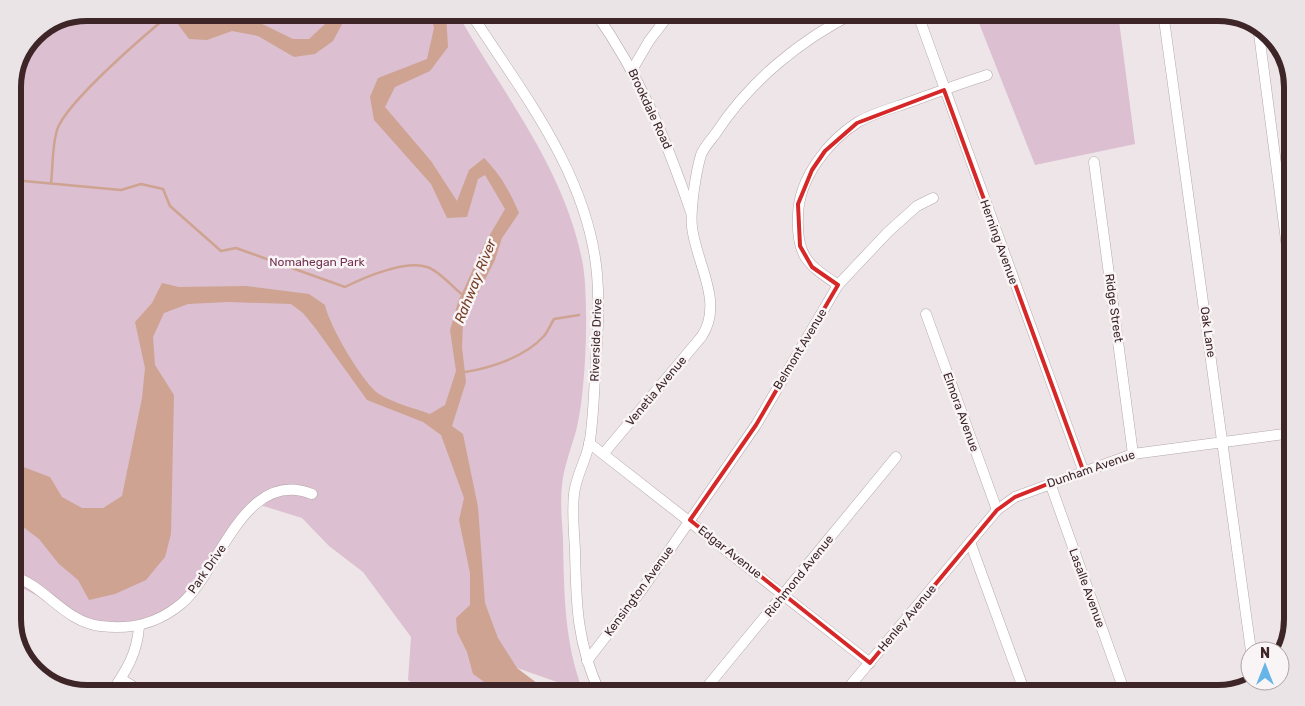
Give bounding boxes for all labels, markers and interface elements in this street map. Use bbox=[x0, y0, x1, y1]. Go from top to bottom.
street label: Brookdale Road bbox=[625, 67, 675, 151]
street label: Herning Avenue bbox=[977, 198, 1021, 287]
water label: Rahway River bbox=[451, 236, 500, 326]
park label: Nomahegan Park bbox=[269, 255, 366, 269]
street label: Ridge Street bbox=[1102, 273, 1126, 344]
street label: Riverside Drive bbox=[588, 298, 604, 382]
street label: Belmont Avenue bbox=[770, 306, 830, 392]
street label: Oak Lane bbox=[1198, 306, 1219, 359]
street label: Venetia Avenue bbox=[623, 353, 689, 429]
street label: Elmora Avenue bbox=[940, 370, 982, 454]
street label: Dunham Avenue bbox=[1045, 447, 1137, 491]
street label: Edgar Avenue bbox=[695, 523, 765, 581]
street label: Richmond Avenue bbox=[762, 532, 836, 620]
street label: Park Drive bbox=[185, 542, 229, 596]
street label: Kensington Avenue bbox=[602, 543, 677, 639]
street label: Lasalle Avenue bbox=[1066, 546, 1108, 630]
street label: Henley Avenue bbox=[875, 582, 939, 654]
north arrow bbox=[1240, 641, 1290, 691]
text: N bbox=[1260, 645, 1270, 662]

